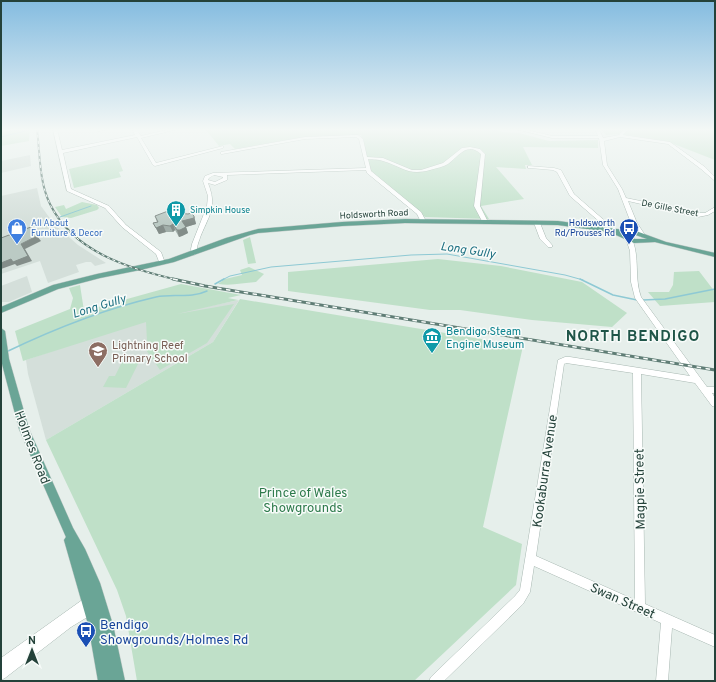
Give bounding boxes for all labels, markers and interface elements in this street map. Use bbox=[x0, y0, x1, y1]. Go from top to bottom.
street label: De Gille Street bbox=[640, 198, 699, 219]
building icon: Simpkin House bbox=[165, 199, 187, 227]
place label: Simpkin House bbox=[190, 205, 250, 216]
street label: Holdsworth Road bbox=[339, 207, 409, 222]
shop icon: All About Furniture & Decor bbox=[6, 217, 28, 245]
bus stop icon: Holdsworth Rd/Prouses Rd bbox=[618, 217, 640, 245]
place label: All About Furniture & Decor bbox=[31, 218, 103, 239]
place label: Holdsworth Rd/Prouses Rd bbox=[555, 218, 615, 239]
water label: Long Gully bbox=[439, 239, 497, 263]
water label: Long Gully bbox=[71, 291, 129, 323]
place label: Bendigo Steam Engine Museum bbox=[446, 325, 524, 352]
museum icon: Bendigo Steam Engine Museum bbox=[421, 326, 443, 354]
district label: NORTH BENDIGO bbox=[566, 328, 700, 347]
place label: Lightning Reef Primary School bbox=[112, 339, 188, 366]
school or university icon: Lightning Reef Primary School bbox=[87, 340, 109, 368]
street label: Holmes Road bbox=[10, 409, 52, 487]
street label: Kookaburra Avenue bbox=[530, 414, 562, 529]
street label: Magpie Street bbox=[632, 448, 650, 530]
park label: Prince of Wales Showgrounds bbox=[259, 486, 347, 517]
street label: Swan Street bbox=[587, 580, 657, 623]
place label: Bendigo Showgrounds/Holmes Rd bbox=[100, 618, 248, 649]
bus stop icon: Bendigo Showgrounds/Holmes Rd bbox=[75, 620, 97, 648]
north arrow bbox=[12, 630, 52, 670]
text: N bbox=[28, 634, 36, 648]

